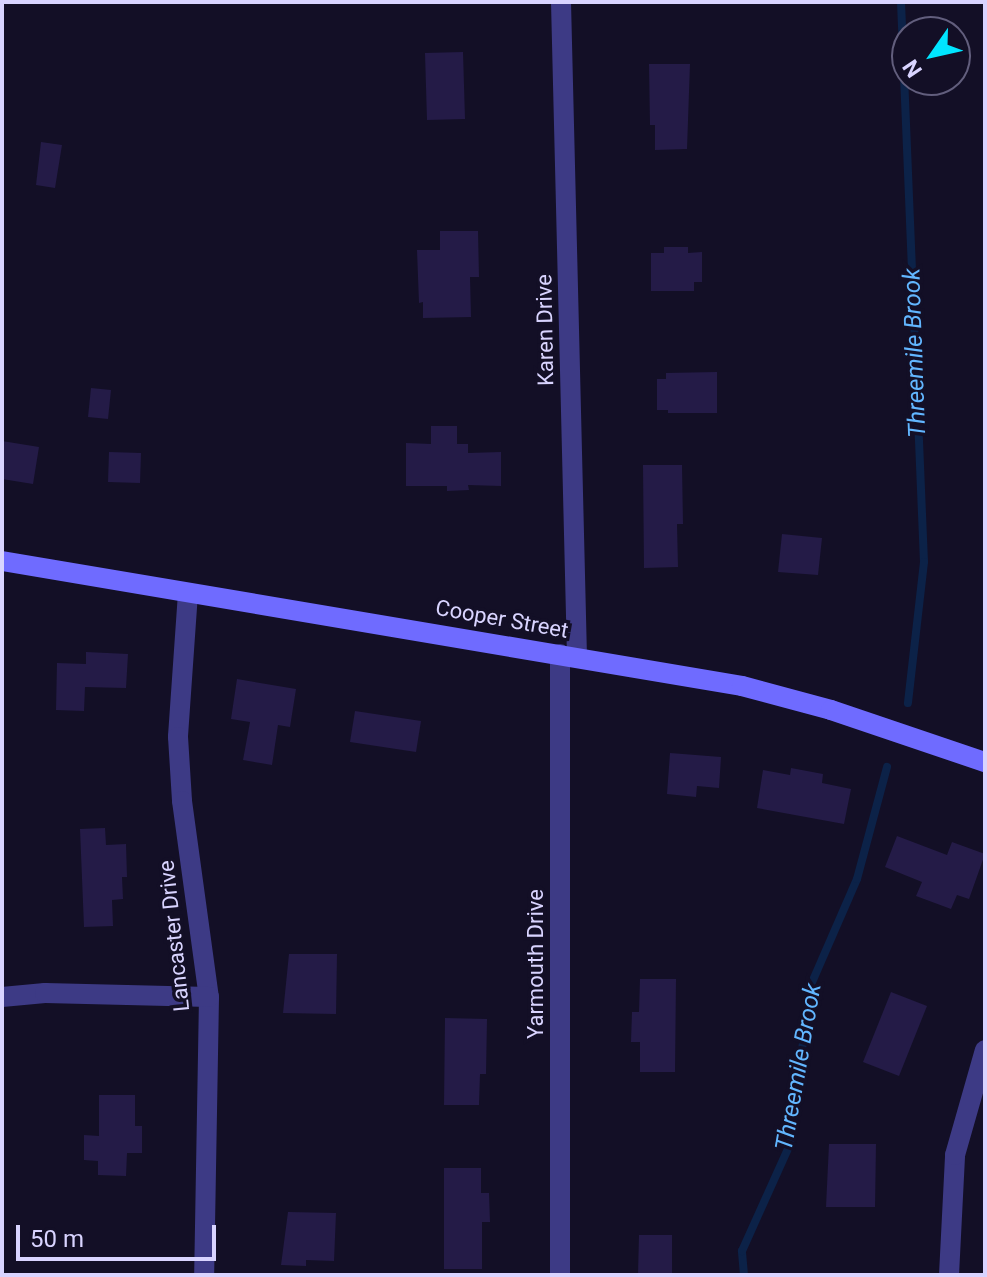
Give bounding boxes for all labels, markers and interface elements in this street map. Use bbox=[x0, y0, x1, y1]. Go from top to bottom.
north arrow bbox=[891, 16, 971, 96]
text: N bbox=[898, 55, 927, 82]
water label: Threemile Brook bbox=[898, 268, 932, 438]
street label: Karen Drive bbox=[531, 274, 559, 386]
street label: Cooper Street bbox=[434, 594, 570, 644]
street label: Lancaster Drive bbox=[153, 859, 195, 1013]
street label: Yarmouth Drive bbox=[523, 889, 549, 1039]
water label: Threemile Brook bbox=[770, 981, 828, 1153]
scale bar bbox=[20, 1209, 220, 1259]
text: 50 m bbox=[30, 1225, 84, 1253]

